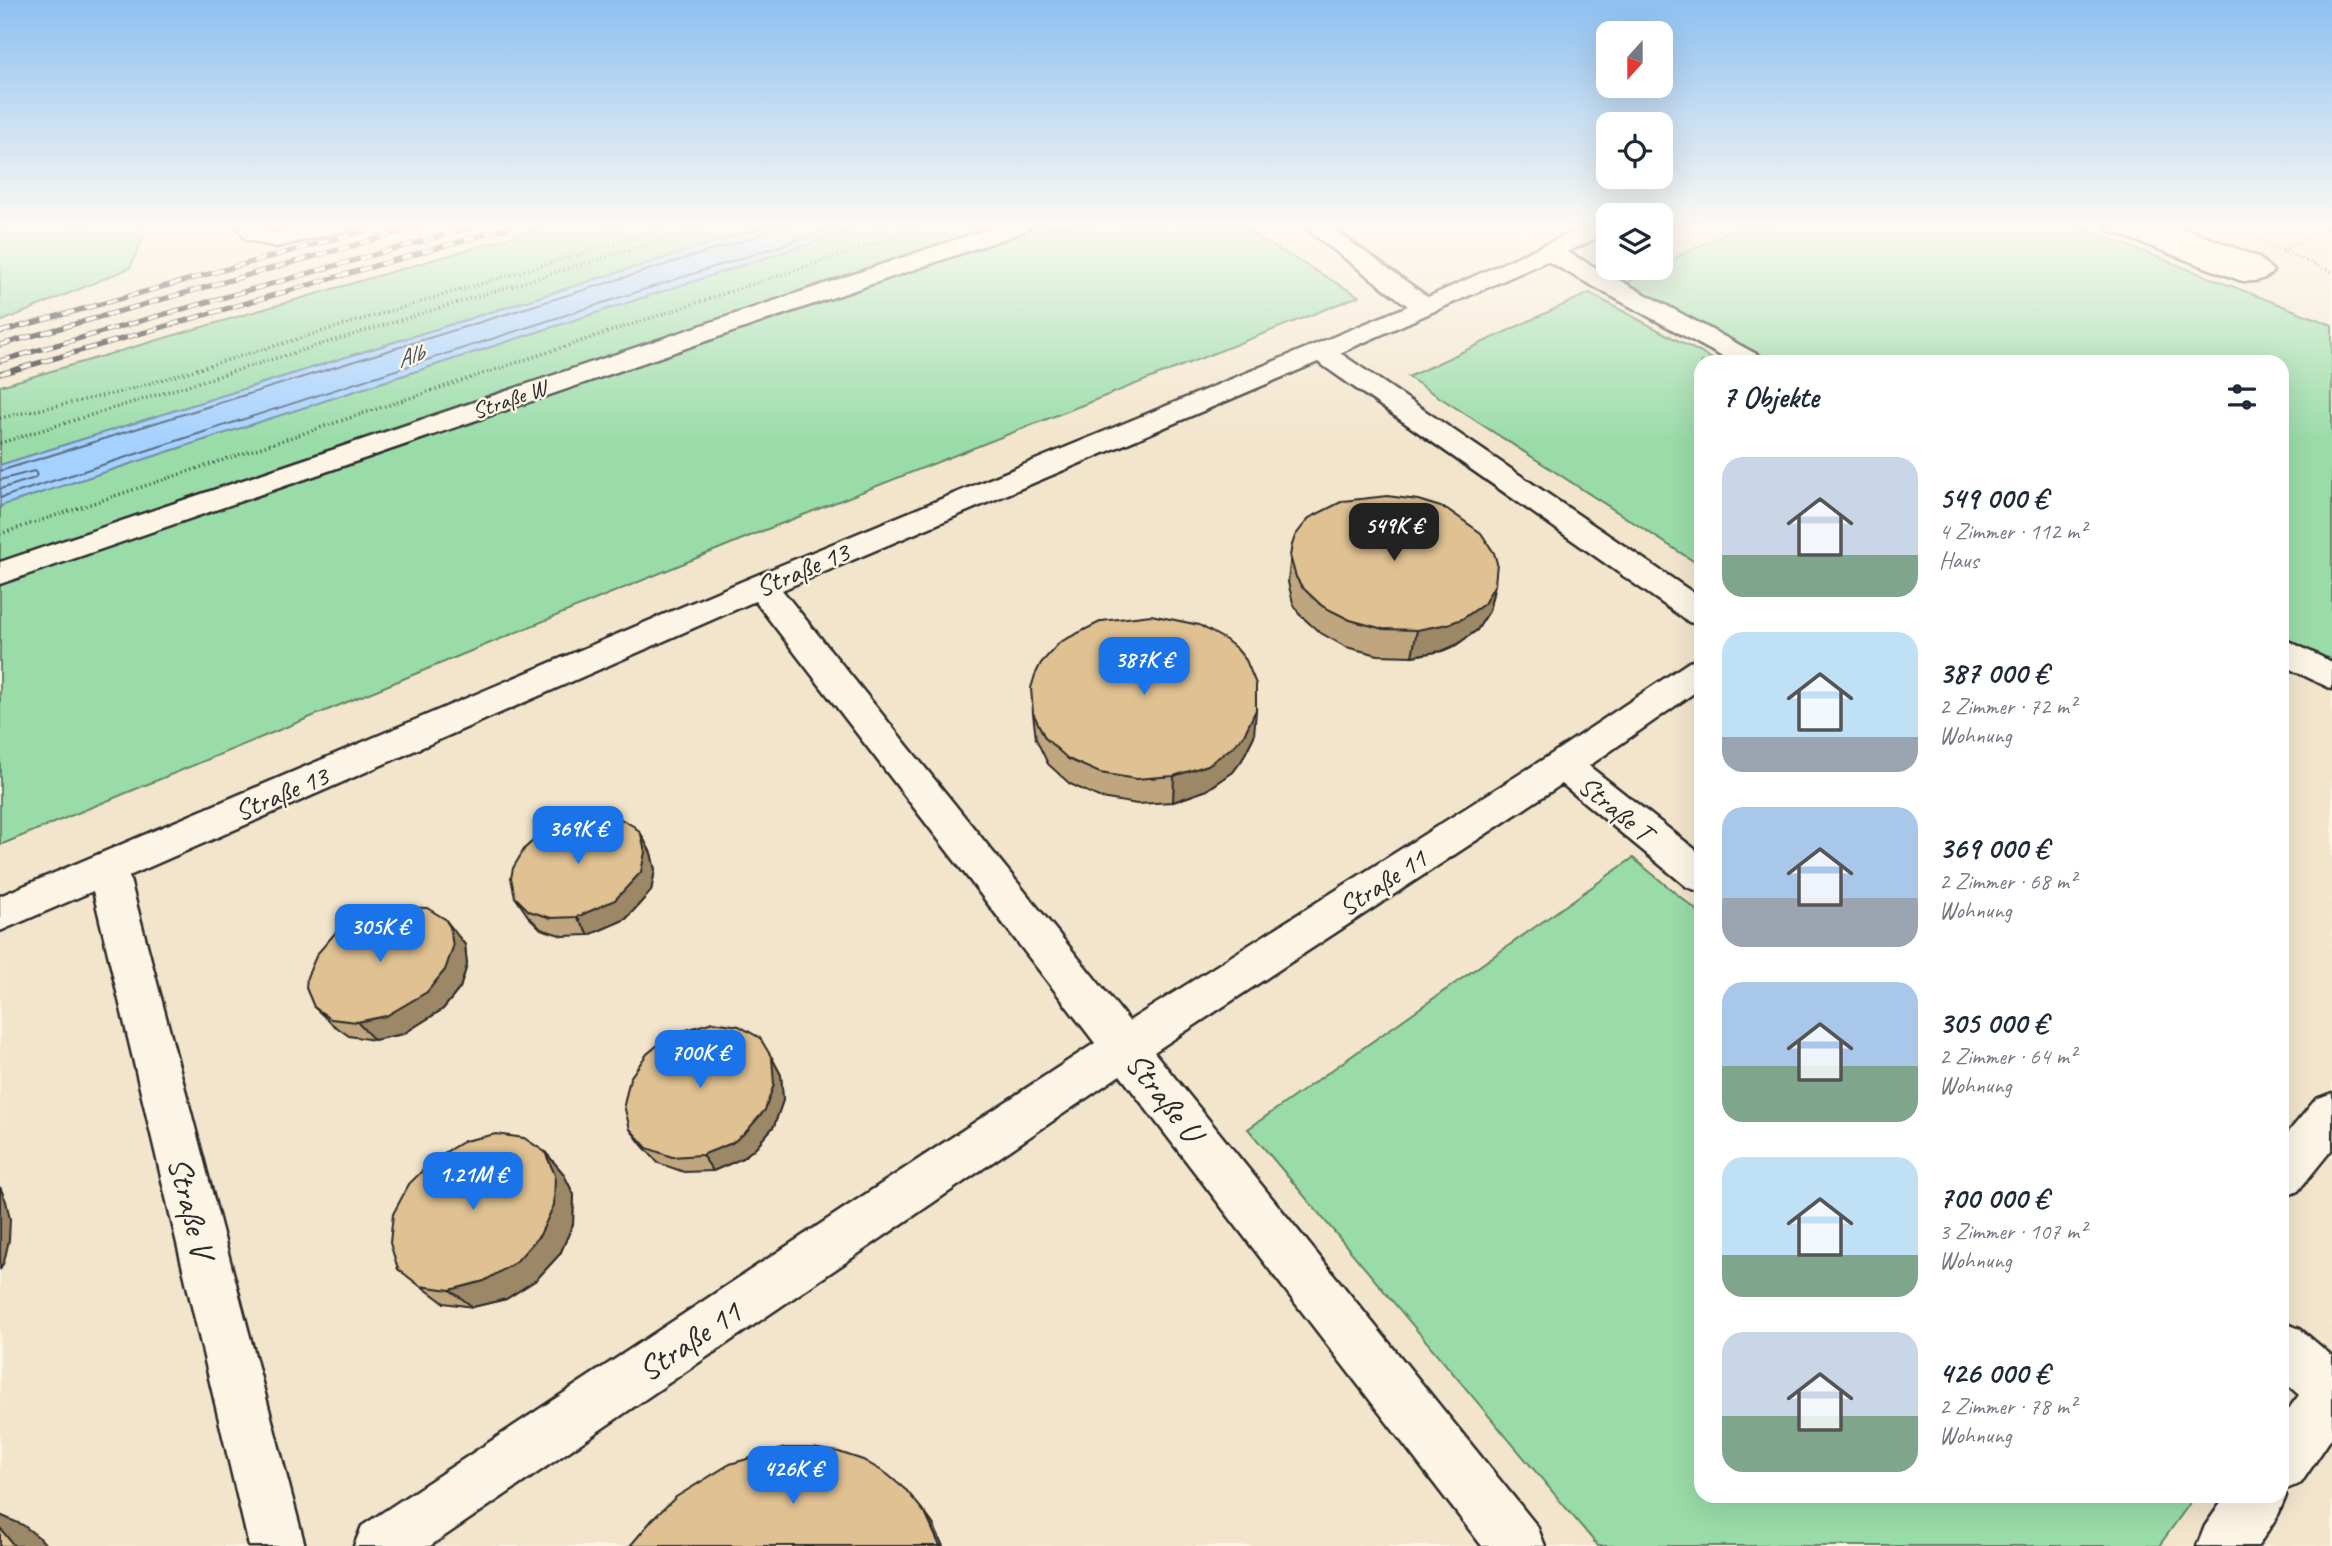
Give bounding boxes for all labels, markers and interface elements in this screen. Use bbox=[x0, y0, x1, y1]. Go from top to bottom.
north arrow bbox=[1596, 21, 1673, 98]
map controls bbox=[1596, 21, 1673, 280]
button: locate bbox=[1596, 112, 1673, 189]
button: layers bbox=[1596, 203, 1673, 280]
water label: Alb bbox=[393, 337, 431, 374]
street label: Straße W bbox=[468, 372, 554, 426]
text: 7 Objekte bbox=[1722, 378, 1819, 416]
icon: filters bbox=[2223, 378, 2261, 416]
text: 549 000 € bbox=[1939, 479, 2047, 517]
icon: home bbox=[1778, 485, 1862, 569]
pin: 549K € bbox=[1337, 504, 1451, 563]
text: 549K € bbox=[1365, 511, 1423, 540]
text: 4 Zimmer · 112 m² bbox=[1939, 517, 2086, 546]
street label: Straße 13 bbox=[750, 533, 856, 605]
text: Haus bbox=[1939, 546, 1978, 575]
pin: 387K € bbox=[1087, 638, 1201, 697]
text: 387K € bbox=[1115, 645, 1173, 674]
text: 387 000 € bbox=[1939, 654, 2048, 692]
icon: home bbox=[1778, 660, 1862, 744]
text: 2 Zimmer · 72 m² bbox=[1939, 692, 2076, 721]
text: Wohnung bbox=[1939, 721, 2012, 750]
street label: Straße 13 bbox=[229, 757, 335, 829]
street label: Straße T bbox=[1571, 768, 1665, 853]
pin: 369K € bbox=[521, 806, 635, 866]
text: 369K € bbox=[549, 814, 607, 843]
text: 369 000 € bbox=[1939, 829, 2048, 867]
icon: home bbox=[1778, 835, 1862, 919]
street label: Straße 11 bbox=[1332, 840, 1434, 924]
text: 2 Zimmer · 68 m² bbox=[1939, 867, 2076, 896]
text: Wohnung bbox=[1939, 896, 2012, 925]
pin: 305K € bbox=[323, 904, 437, 964]
text: 305K € bbox=[351, 912, 409, 941]
text: 305 000 € bbox=[1939, 1004, 2048, 1042]
icon: home bbox=[1778, 1010, 1862, 1094]
pin: 700K € bbox=[643, 1030, 757, 1090]
text: 700K € bbox=[671, 1038, 729, 1067]
text: 2 Zimmer · 64 m² bbox=[1939, 1042, 2076, 1071]
street label: Straße U bbox=[1116, 1044, 1216, 1154]
text: Wohnung bbox=[1939, 1071, 2012, 1100]
pin: 1.21M € bbox=[408, 1152, 538, 1212]
street label: Straße V bbox=[158, 1153, 225, 1267]
text: 1.21M € bbox=[439, 1160, 507, 1189]
text: 700 000 € bbox=[1939, 1179, 2048, 1217]
icon: home bbox=[1778, 1185, 1862, 1269]
text: 3 Zimmer · 107 m² bbox=[1939, 1217, 2086, 1246]
text: Wohnung bbox=[1939, 1246, 2012, 1275]
street label: Straße 11 bbox=[630, 1290, 751, 1391]
text: 426 000 € bbox=[1939, 1354, 2049, 1392]
icon: home bbox=[1778, 1360, 1862, 1444]
text: 2 Zimmer · 78 m² bbox=[1939, 1392, 2076, 1421]
text: Wohnung bbox=[1939, 1421, 2012, 1450]
pin: 426K € bbox=[736, 1446, 850, 1506]
text: 426K € bbox=[763, 1454, 823, 1483]

